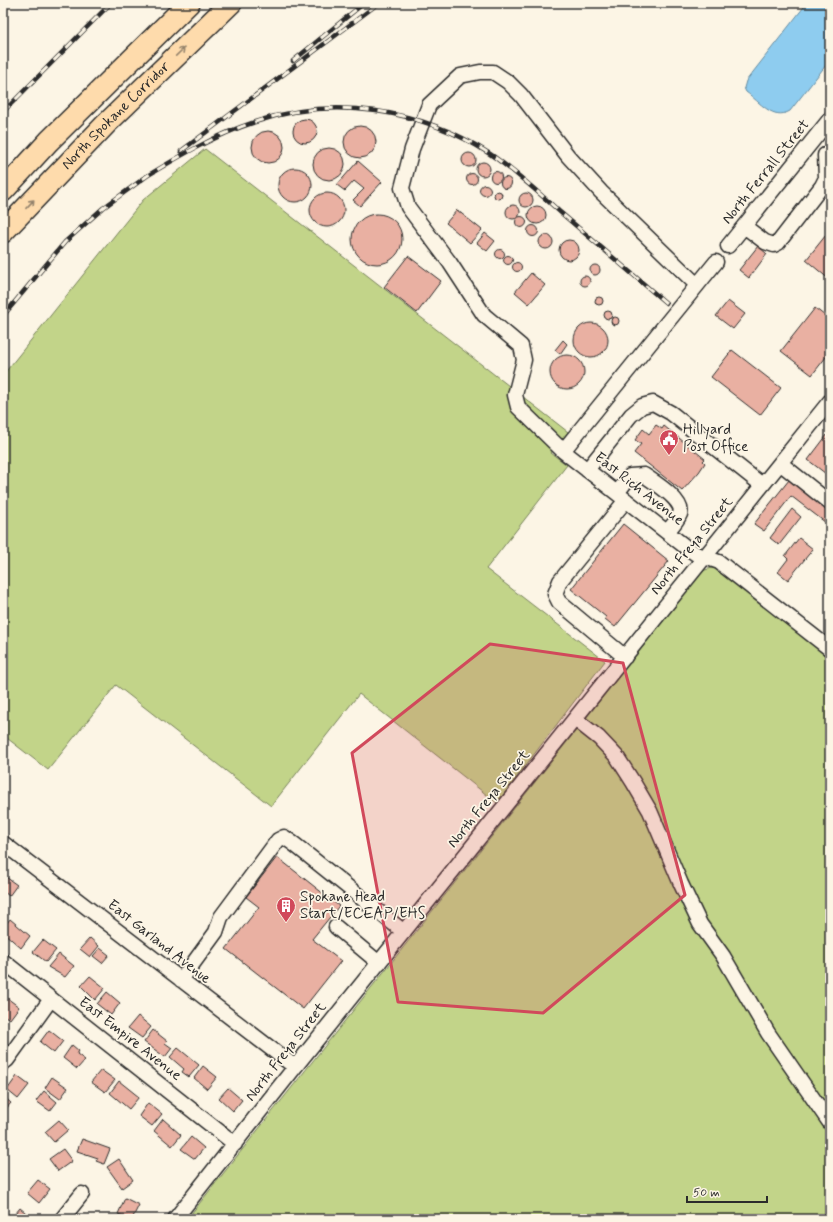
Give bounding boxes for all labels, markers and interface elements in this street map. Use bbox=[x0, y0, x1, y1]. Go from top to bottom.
one-way arrow bbox=[175, 47, 185, 57]
street label: North Spokane Corridor bbox=[57, 57, 174, 174]
street label: North Ferrall Street bbox=[718, 115, 814, 229]
one-way arrow bbox=[25, 199, 34, 209]
place label: Hillyard Post Office bbox=[683, 420, 748, 457]
public building icon: Hillyard Post Office bbox=[658, 428, 680, 456]
street label: East Rich Avenue bbox=[590, 448, 688, 530]
street label: North Freya Street bbox=[646, 493, 738, 599]
street label: North Freya Street bbox=[443, 746, 535, 852]
place label: Spokane Head Start/ECEAP/EHS bbox=[300, 887, 426, 924]
street label: East Garland Avenue bbox=[103, 895, 215, 989]
building icon: Spokane Head Start/ECEAP/EHS bbox=[275, 895, 297, 923]
street label: East Empire Avenue bbox=[74, 992, 186, 1086]
street label: North Freya Street bbox=[241, 998, 331, 1106]
scale bar bbox=[687, 1178, 767, 1204]
text: 50 m bbox=[693, 1185, 720, 1201]

